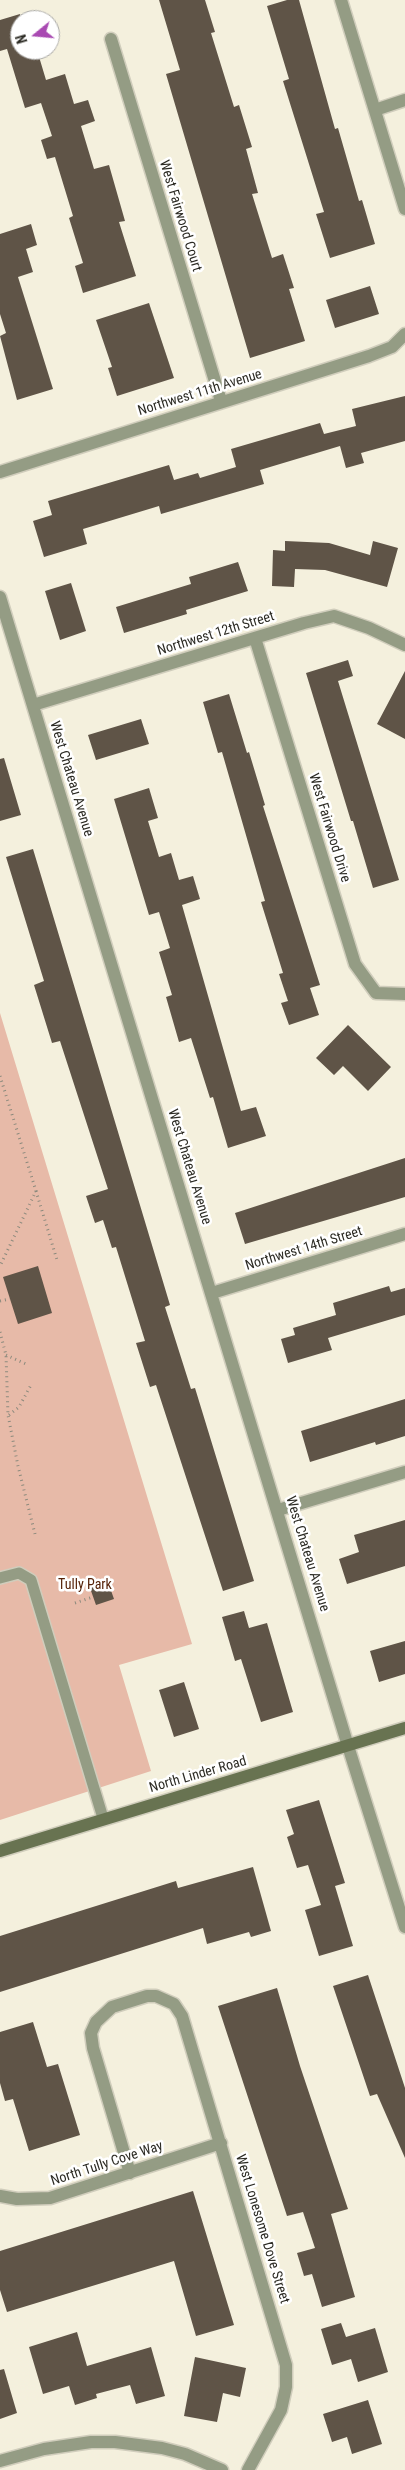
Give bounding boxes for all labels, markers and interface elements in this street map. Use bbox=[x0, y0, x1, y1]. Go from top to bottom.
north arrow bbox=[10, 10, 60, 60]
text: N bbox=[13, 33, 31, 46]
street label: West Fairwood Court bbox=[155, 158, 205, 274]
street label: Northwest 11th Avenue bbox=[136, 366, 264, 420]
street label: Northwest 12th Street bbox=[156, 608, 276, 660]
street label: West Chateau Avenue bbox=[45, 719, 97, 839]
street label: West Fairwood Drive bbox=[304, 772, 354, 884]
street label: West Chateau Avenue bbox=[163, 1107, 215, 1227]
street label: Northwest 14th Street bbox=[244, 1223, 364, 1275]
street label: West Chateau Avenue bbox=[281, 1494, 333, 1614]
park label: Tully Park bbox=[58, 1577, 112, 1593]
street label: North Linder Road bbox=[148, 1753, 248, 1797]
street label: North Tully Cove Way bbox=[49, 2138, 165, 2190]
street label: West Lonesome Dove Street bbox=[231, 2152, 293, 2306]

